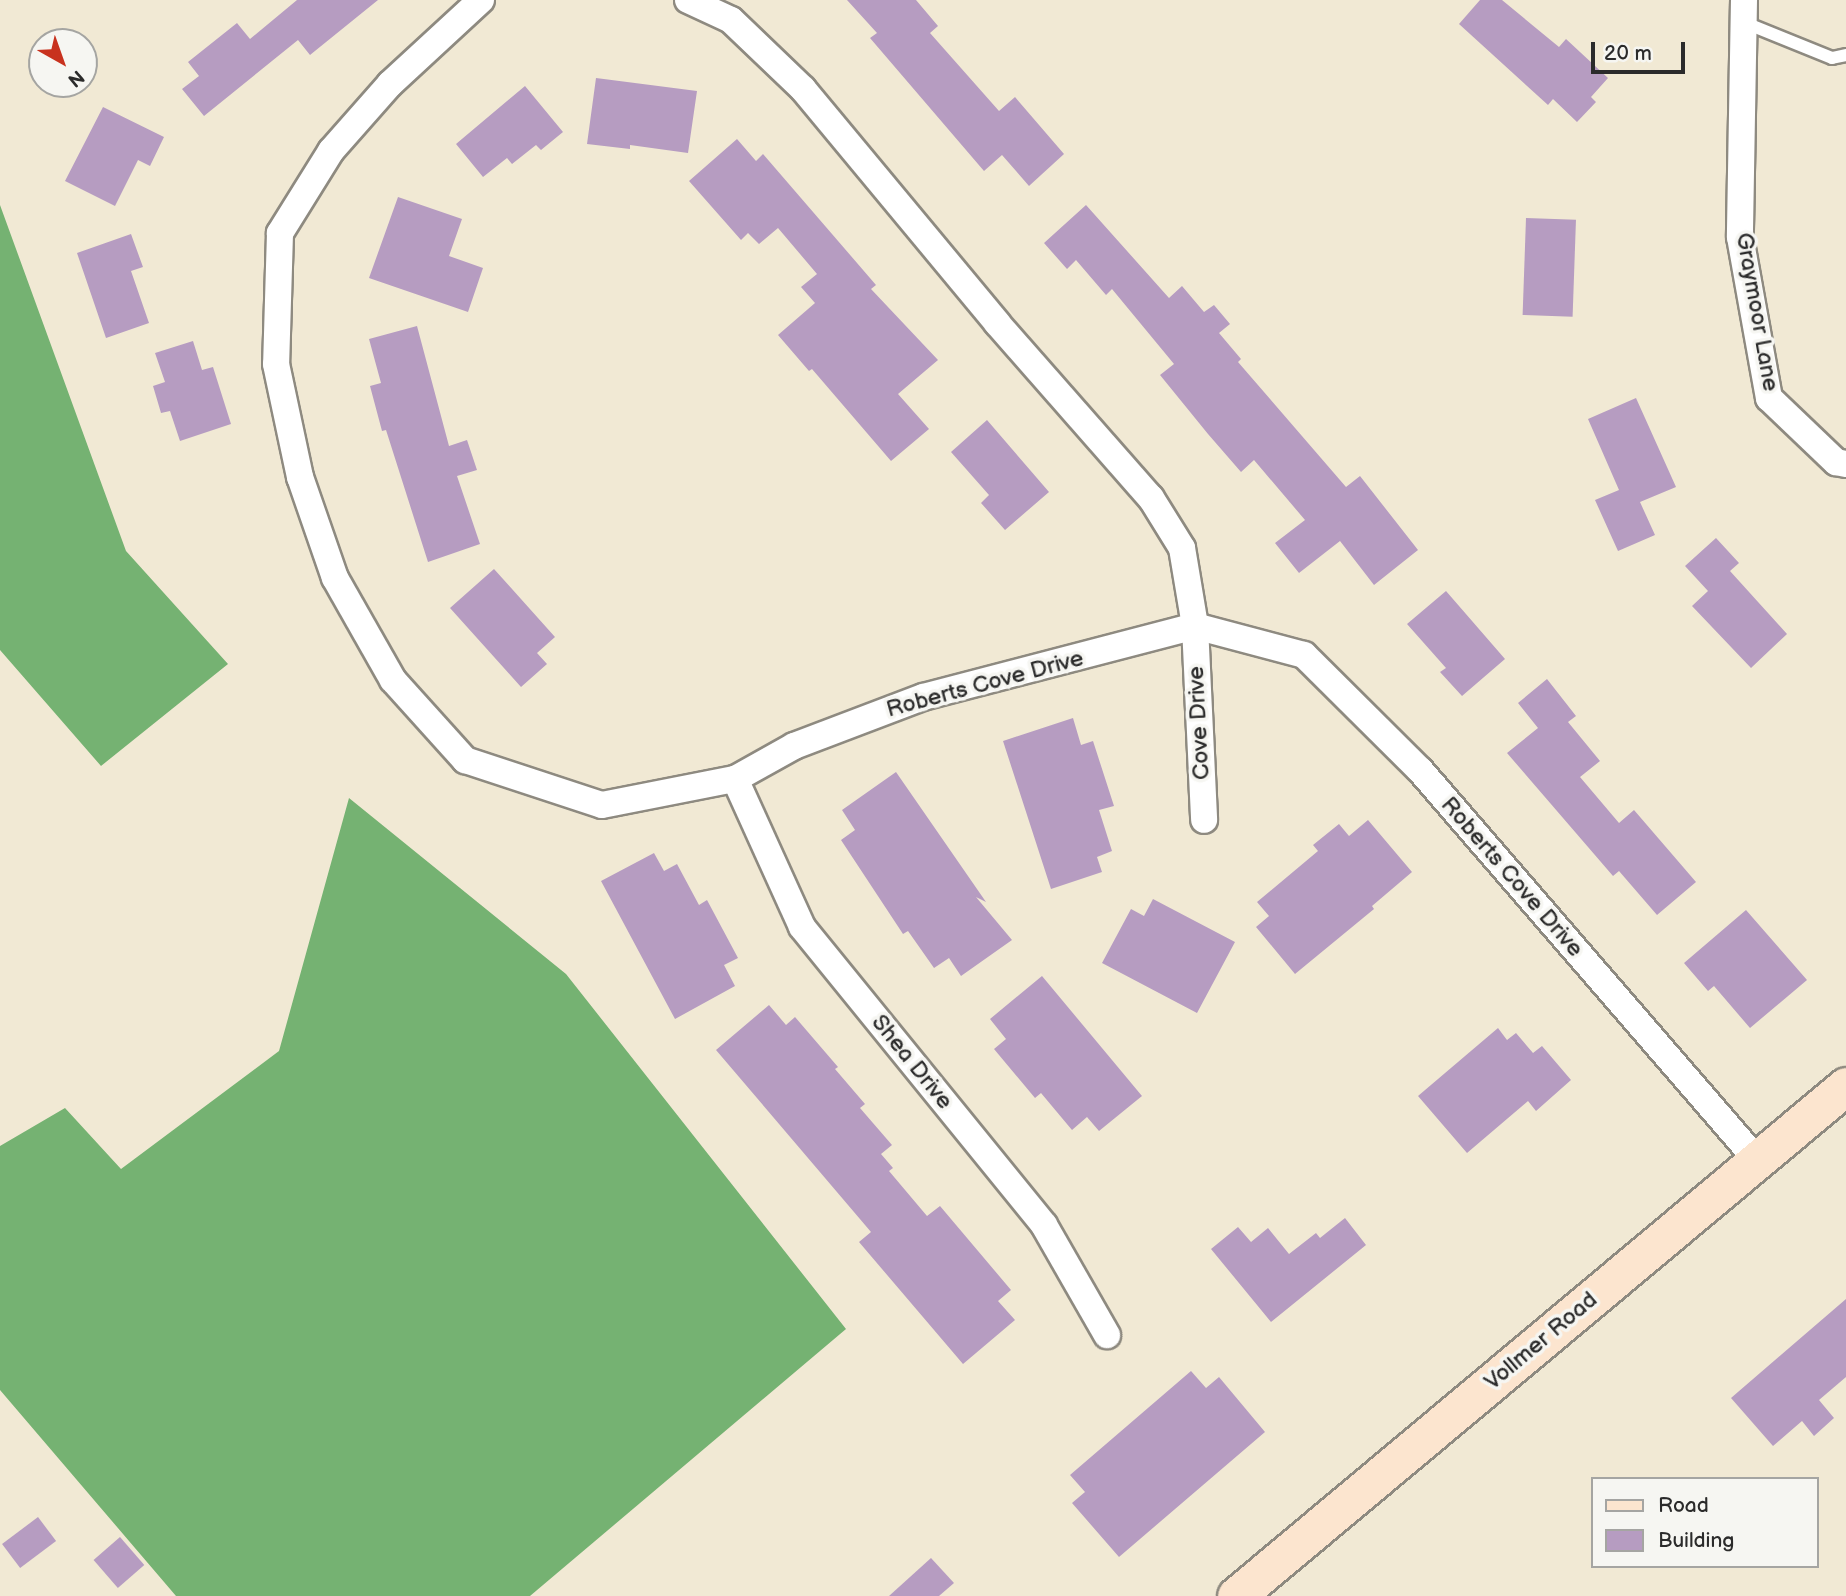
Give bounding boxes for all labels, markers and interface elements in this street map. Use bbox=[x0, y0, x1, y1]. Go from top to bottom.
north arrow bbox=[28, 28, 98, 98]
scale bar bbox=[1594, 28, 1688, 72]
text: 20 m bbox=[1604, 41, 1652, 66]
text: N bbox=[63, 65, 88, 91]
street label: Graymoor Lane bbox=[1729, 231, 1785, 393]
street label: Roberts Cove Drive bbox=[883, 644, 1087, 724]
street label: Cove Drive bbox=[1182, 665, 1216, 781]
street label: Roberts Cove Drive bbox=[1435, 791, 1589, 963]
street label: Shea Drive bbox=[866, 1009, 958, 1115]
street label: Vollmer Road bbox=[1479, 1286, 1603, 1396]
legend bbox=[1590, 1477, 1818, 1568]
text: Road bbox=[1658, 1493, 1709, 1518]
text: Building bbox=[1658, 1528, 1734, 1553]

